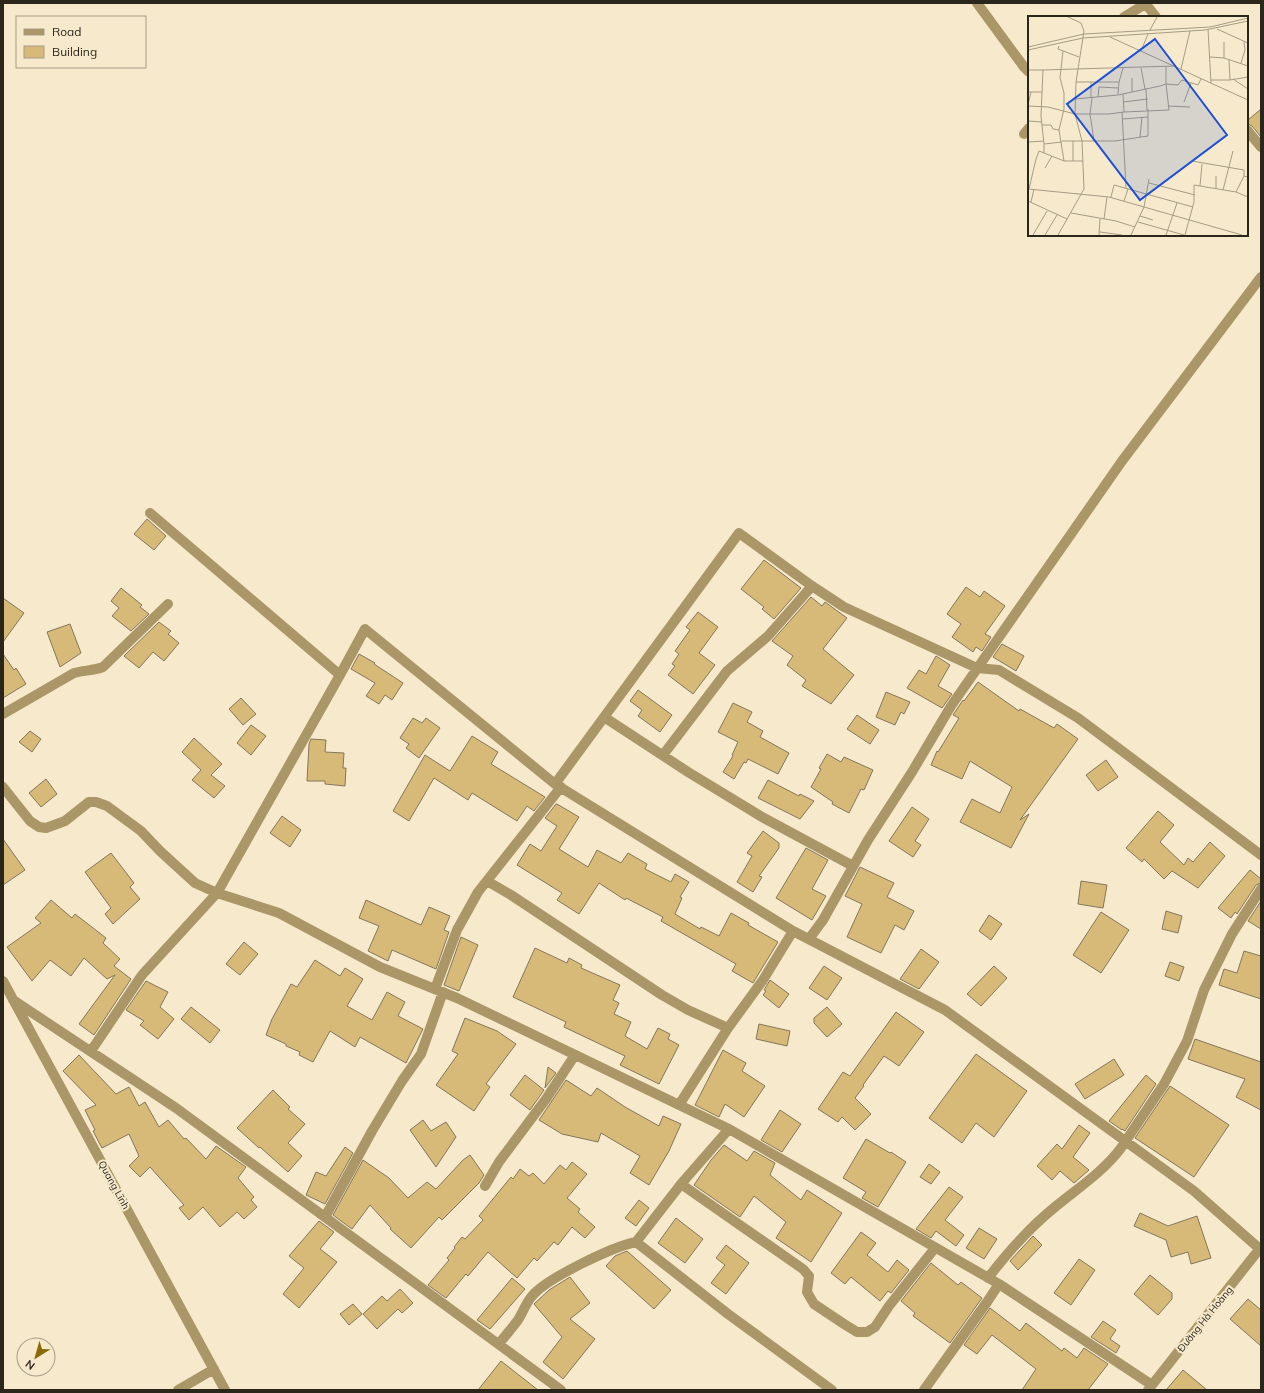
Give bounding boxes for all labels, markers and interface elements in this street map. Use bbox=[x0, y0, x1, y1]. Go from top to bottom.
legend bbox=[16, 16, 146, 68]
inset map bbox=[1028, 16, 1248, 236]
text: Road bbox=[52, 24, 81, 39]
text: Building bbox=[52, 44, 97, 59]
street label: Quang Lĩnh bbox=[95, 1158, 133, 1212]
street label: Đường Hà Hoàng bbox=[1174, 1283, 1236, 1355]
north arrow bbox=[16, 1337, 56, 1377]
text: N bbox=[22, 1357, 38, 1373]

